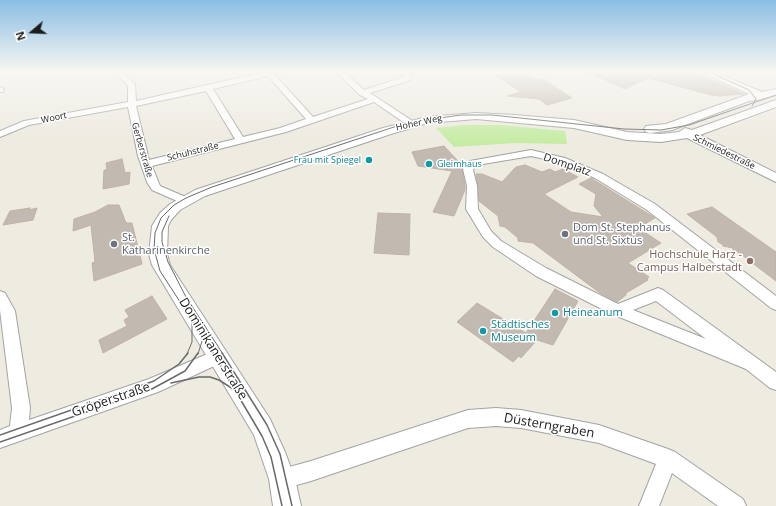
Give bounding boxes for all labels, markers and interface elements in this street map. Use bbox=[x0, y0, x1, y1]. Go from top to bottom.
north arrow bbox=[12, 12, 52, 52]
text: N bbox=[12, 29, 29, 43]
street label: Woort bbox=[40, 110, 68, 126]
street label: Hoher Weg bbox=[395, 113, 443, 133]
street label: Gerberstraße bbox=[129, 121, 155, 179]
street label: Schmiedestraße bbox=[691, 132, 757, 172]
street label: Schuhstraße bbox=[166, 140, 220, 164]
street label: Domplatz bbox=[541, 151, 593, 179]
place label: Frau mit Spiegel bbox=[294, 155, 361, 165]
marker: Frau mit Spiegel bbox=[364, 155, 374, 165]
marker: Gleimhaus bbox=[424, 159, 434, 169]
place label: Gleimhaus bbox=[437, 159, 482, 169]
place label: Dom St. Stephanus und St. Sixtus bbox=[573, 221, 671, 247]
marker: Dom St. Stephanus und St. Sixtus bbox=[560, 229, 570, 239]
place label: St. Katharinenkirche bbox=[122, 231, 210, 257]
marker: St. Katharinenkirche bbox=[109, 239, 119, 249]
place label: Hochschule Harz - Campus Halberstadt bbox=[637, 248, 742, 274]
marker: Hochschule Harz - Campus Halberstadt bbox=[745, 256, 755, 266]
street label: Dominikanerstraße bbox=[175, 295, 251, 403]
place label: Heineanum bbox=[563, 306, 623, 320]
marker: Heineanum bbox=[550, 308, 560, 318]
place label: Städtisches Museum bbox=[491, 318, 549, 344]
marker: Städtisches Museum bbox=[478, 326, 488, 336]
street label: Gröperstraße bbox=[70, 379, 152, 421]
street label: Düsterngraben bbox=[503, 410, 595, 442]

